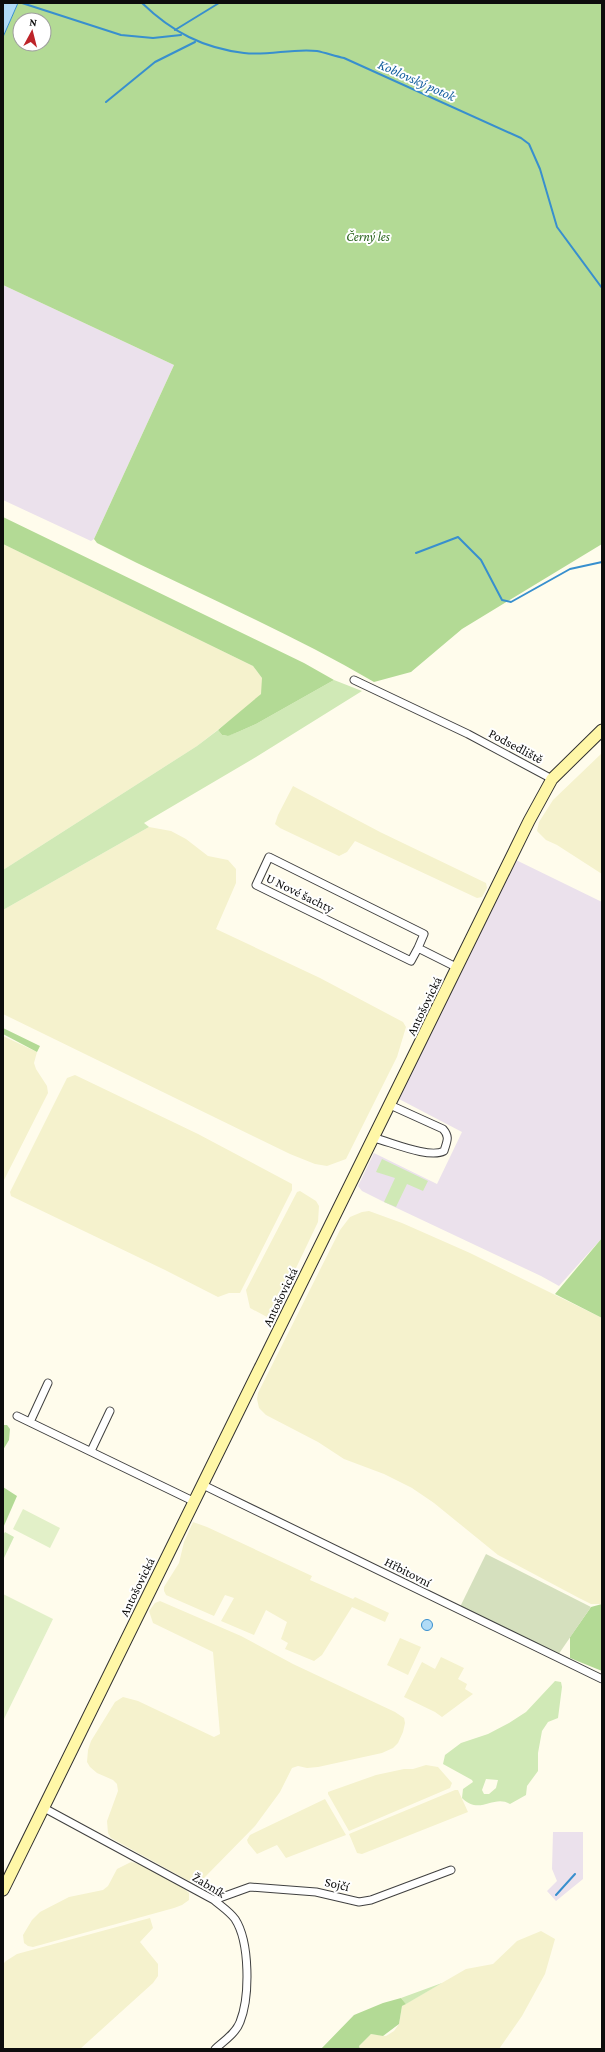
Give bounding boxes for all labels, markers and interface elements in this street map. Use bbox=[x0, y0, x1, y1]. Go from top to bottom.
north arrow bbox=[12, 12, 52, 52]
text: N bbox=[29, 16, 38, 29]
water label: Koblovský potok bbox=[376, 56, 459, 105]
park label: Černý les bbox=[346, 229, 390, 244]
street label: Podsedliště bbox=[486, 726, 546, 767]
street label: U Nové šachty bbox=[264, 870, 337, 916]
street label: Antošovická bbox=[403, 974, 445, 1038]
street label: Antošovická bbox=[259, 1265, 301, 1329]
street label: Hřbitovní bbox=[382, 1554, 434, 1590]
street label: Antošovická bbox=[116, 1555, 158, 1619]
street label: Žabník bbox=[190, 1869, 229, 1901]
street label: Sojčí bbox=[323, 1874, 351, 1895]

